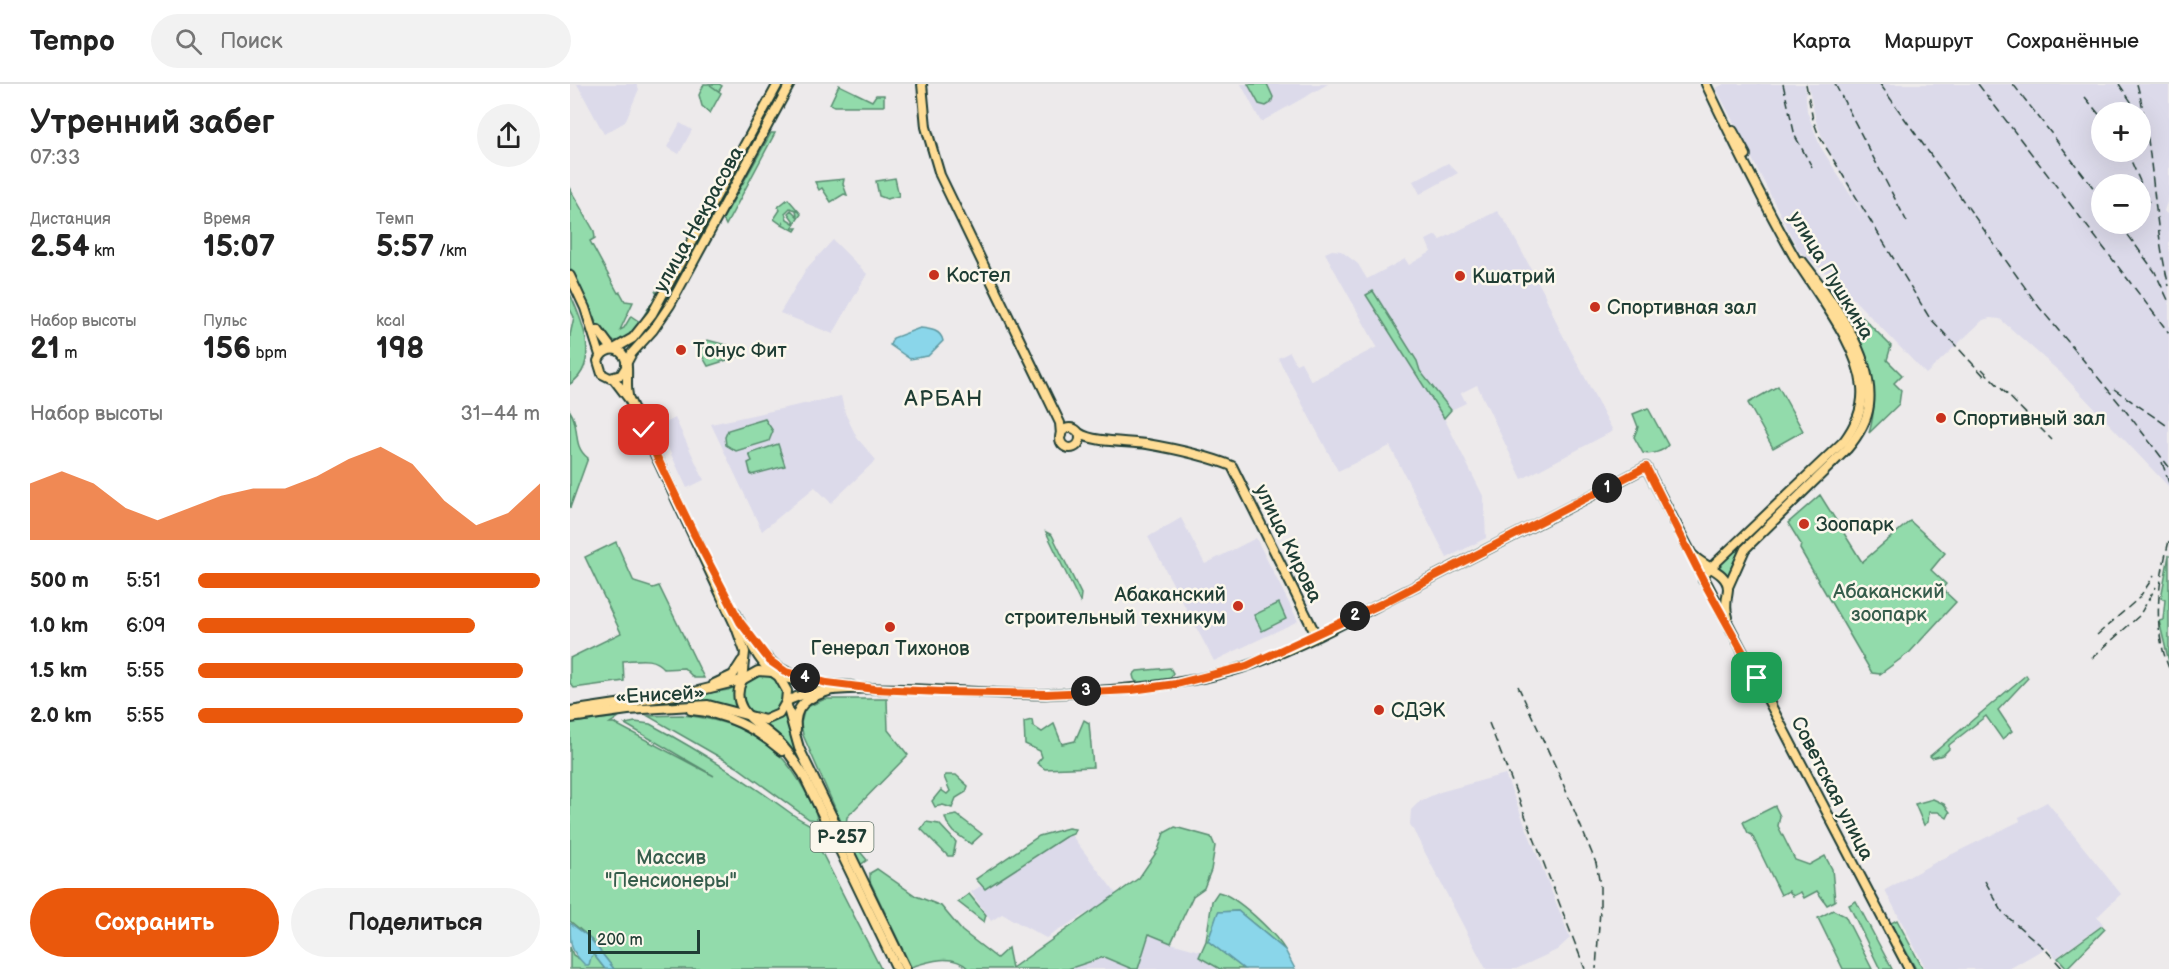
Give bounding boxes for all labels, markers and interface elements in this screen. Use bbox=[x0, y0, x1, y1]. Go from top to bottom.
search box bbox=[151, 14, 571, 68]
text: Tempo bbox=[30, 25, 115, 58]
icon: search bbox=[172, 25, 205, 58]
text: Поиск bbox=[220, 28, 283, 55]
text: Карта bbox=[1792, 29, 1851, 54]
text: Маршрут bbox=[1884, 29, 1973, 54]
text: Сохранённые bbox=[2006, 29, 2139, 54]
map controls bbox=[2091, 102, 2151, 234]
button: + bbox=[2091, 102, 2151, 162]
text: Утренний забег bbox=[30, 103, 275, 143]
button: share bbox=[477, 104, 540, 167]
street label: улица Некрасова bbox=[649, 142, 749, 297]
text: 07:33 bbox=[30, 146, 80, 170]
button: − bbox=[2091, 174, 2151, 234]
street label: улица Пушкина bbox=[1783, 207, 1879, 344]
text: Дистанция bbox=[30, 210, 111, 229]
text: Время bbox=[203, 210, 251, 229]
text: Темп bbox=[376, 210, 414, 229]
text: 2.54 bbox=[30, 229, 90, 265]
text: 15:07 bbox=[203, 229, 275, 265]
text: 5:57 bbox=[376, 229, 434, 265]
text: km bbox=[90, 242, 115, 261]
text: /km bbox=[434, 242, 467, 261]
place label: Костел bbox=[946, 264, 1011, 288]
place label: Кшатрий bbox=[1472, 265, 1555, 289]
marker: Костел bbox=[927, 268, 941, 282]
marker: Кшатрий bbox=[1453, 269, 1467, 283]
place label: Спортивная зал bbox=[1607, 296, 1757, 320]
marker: Спортивная зал bbox=[1588, 300, 1602, 314]
text: Набор высоты bbox=[30, 312, 137, 331]
text: Пульс bbox=[203, 312, 247, 331]
text: kcal bbox=[376, 312, 405, 331]
text: 21 bbox=[30, 331, 60, 367]
text: 156 bbox=[203, 331, 251, 367]
text: 198 bbox=[376, 331, 424, 367]
place label: Тонус Фит bbox=[693, 339, 787, 363]
marker: Тонус Фит bbox=[674, 343, 688, 357]
text: m bbox=[60, 344, 78, 363]
text: bpm bbox=[251, 344, 287, 363]
district label: АРБАН bbox=[903, 386, 984, 413]
text: Набор высоты bbox=[30, 402, 163, 426]
text: 31–44 m bbox=[460, 402, 540, 426]
pin bbox=[618, 404, 669, 455]
place label: Спортивный зал bbox=[1953, 407, 2106, 431]
marker: Спортивный зал bbox=[1934, 411, 1948, 425]
icon: check bbox=[627, 413, 660, 446]
pin: 1 bbox=[1592, 473, 1622, 503]
text: 1 bbox=[1604, 478, 1610, 497]
street label: улица Кирова bbox=[1249, 480, 1327, 607]
place label: Зоопарк bbox=[1816, 513, 1894, 537]
marker: Зоопарк bbox=[1797, 517, 1811, 531]
text: 500 m bbox=[30, 569, 89, 593]
text: 5:51 bbox=[126, 569, 161, 593]
park label: Абаканский зоопарк bbox=[1832, 580, 1945, 627]
place label: Абаканский строительный техникум bbox=[1005, 583, 1226, 630]
marker: Абаканский строительный техникум bbox=[1231, 599, 1245, 613]
pin: 2 bbox=[1340, 601, 1370, 631]
text: 2 bbox=[1350, 606, 1360, 625]
text: 1.0 km bbox=[30, 614, 88, 638]
text: 6:09 bbox=[126, 614, 166, 638]
marker: Генерал Тихонов bbox=[883, 620, 897, 634]
place label: Генерал Тихонов bbox=[811, 637, 970, 661]
pin bbox=[1731, 652, 1782, 703]
text: 1.5 km bbox=[30, 659, 87, 683]
text: 5:55 bbox=[126, 659, 164, 683]
icon: arrive bbox=[1740, 661, 1773, 694]
pin: 4 bbox=[790, 663, 820, 693]
text: 4 bbox=[800, 668, 810, 687]
pin: 3 bbox=[1071, 676, 1101, 706]
street label: «Енисей» bbox=[615, 681, 705, 709]
text: 3 bbox=[1081, 681, 1091, 700]
place label: СДЭК bbox=[1391, 699, 1445, 723]
marker: СДЭК bbox=[1372, 703, 1386, 717]
text: 2.0 km bbox=[30, 704, 92, 728]
text: 5:55 bbox=[126, 704, 164, 728]
street label: Советская улица bbox=[1785, 712, 1879, 865]
road number: Р-257 bbox=[810, 822, 874, 852]
park label: Массив "Пенсионеры" bbox=[605, 846, 737, 893]
button: Сохранить bbox=[30, 888, 279, 957]
button: Поделиться bbox=[291, 888, 540, 957]
scale bar bbox=[588, 927, 700, 954]
text: 200 m bbox=[597, 931, 643, 950]

